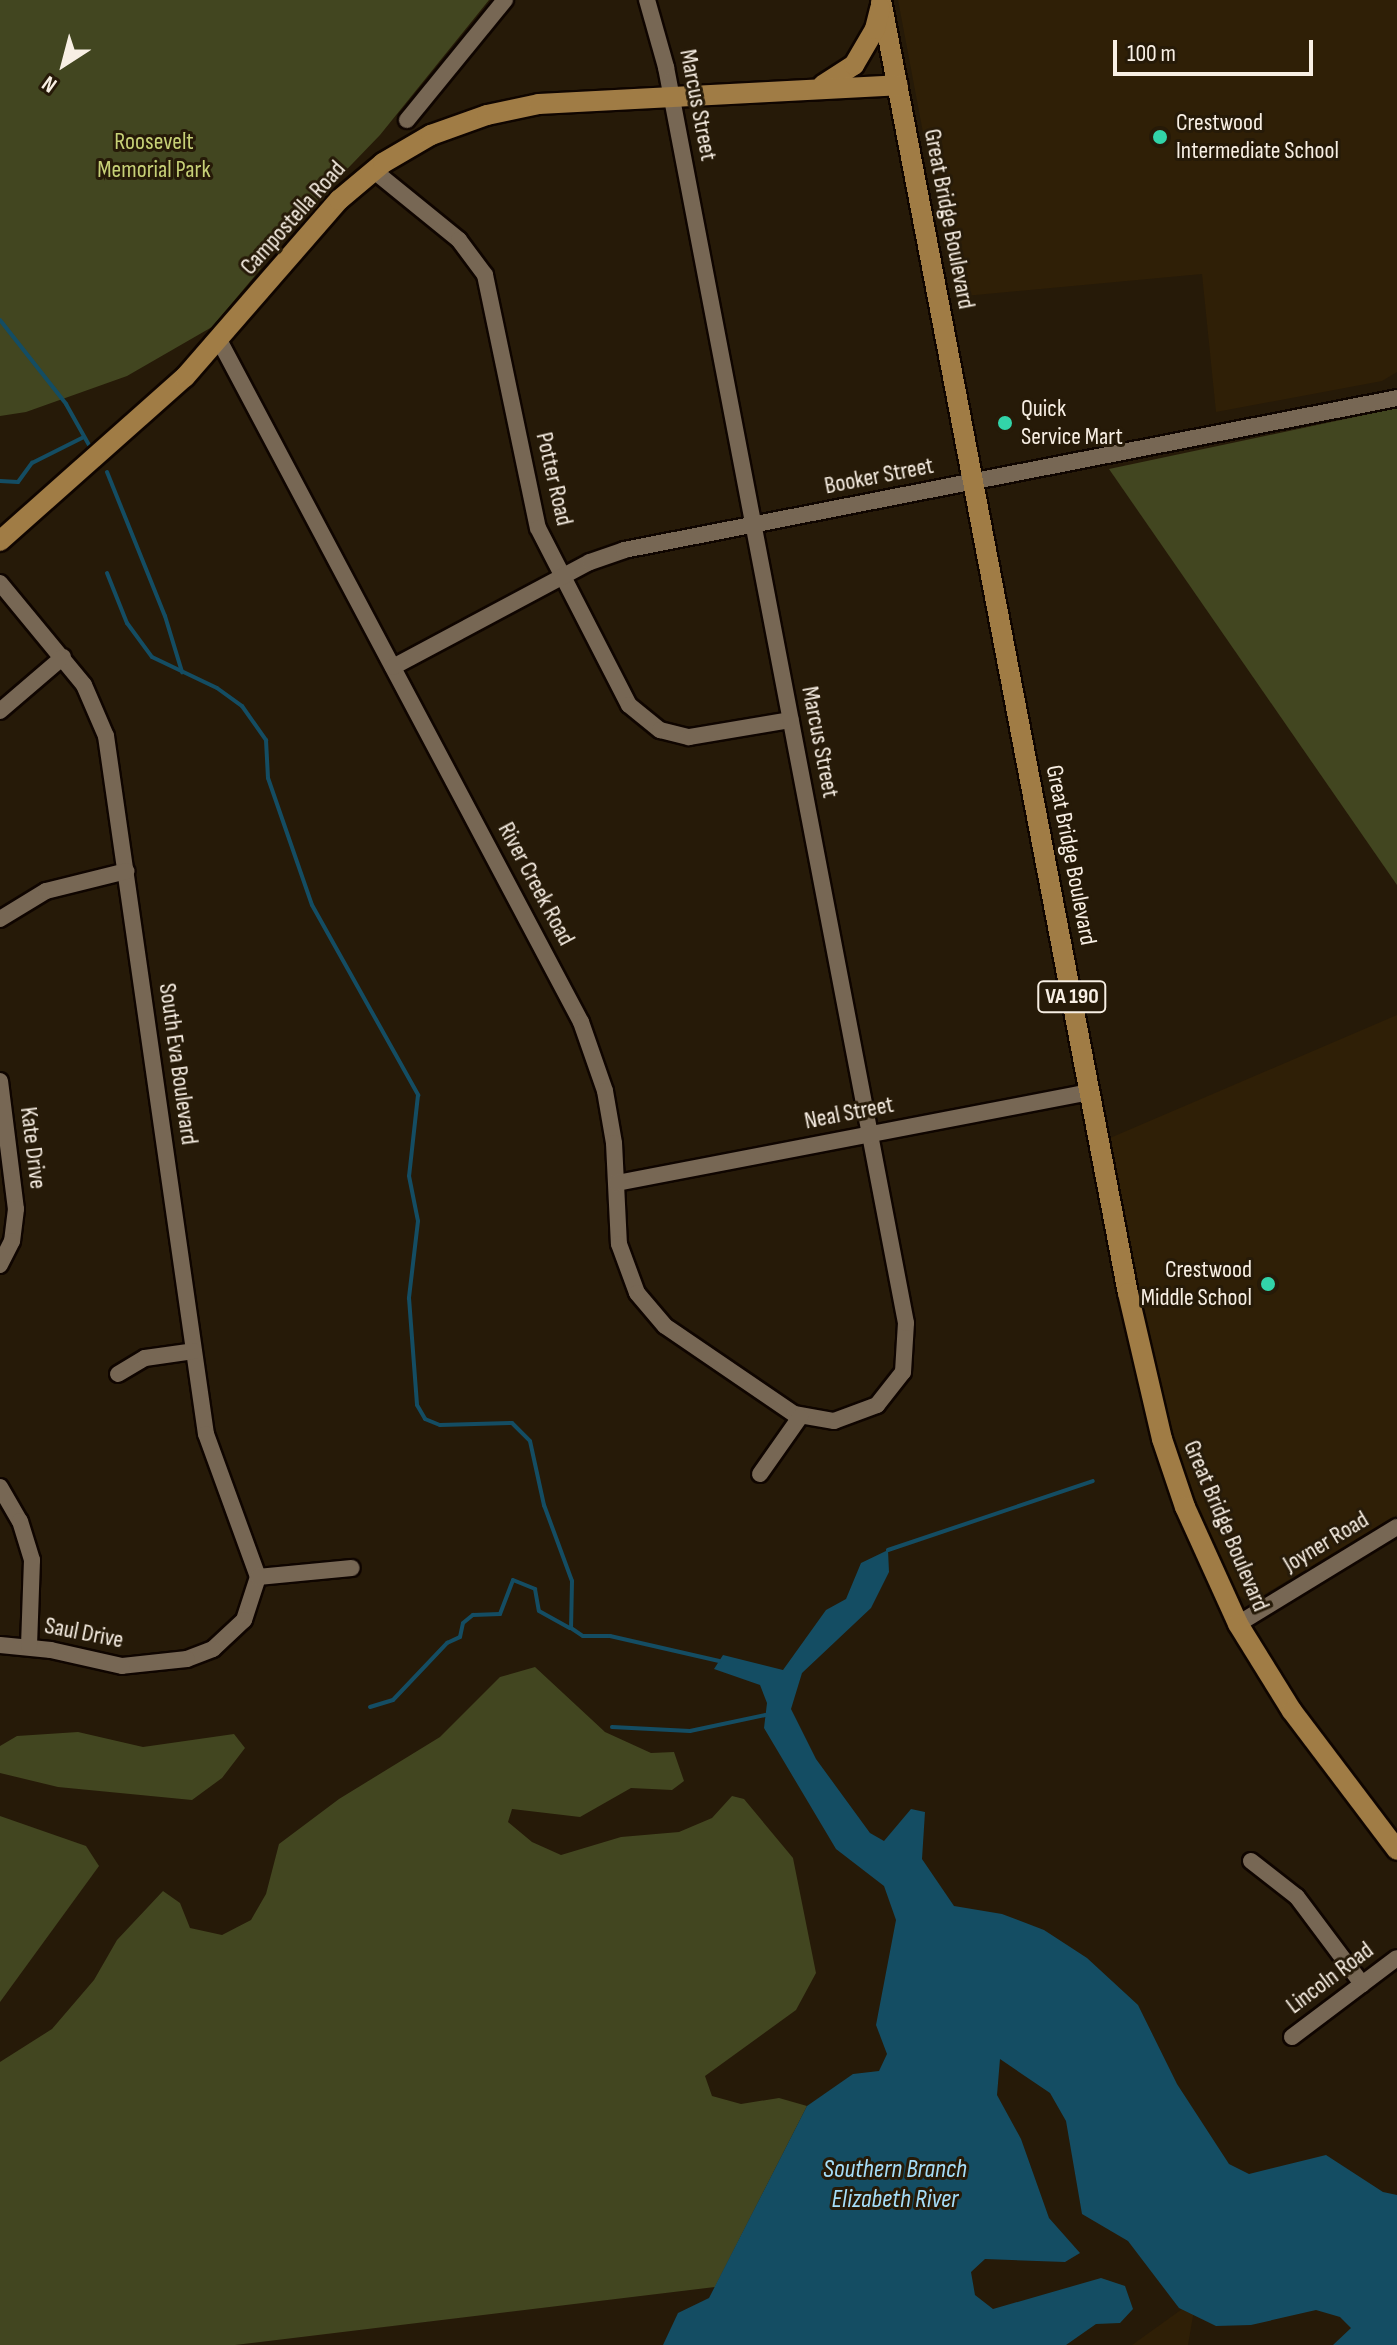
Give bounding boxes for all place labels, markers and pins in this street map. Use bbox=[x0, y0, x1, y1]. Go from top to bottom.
place label: Crestwood Intermediate School bbox=[1176, 109, 1339, 165]
marker: Crestwood Intermediate School bbox=[1151, 128, 1169, 146]
place label: Quick Service Mart bbox=[1021, 395, 1123, 451]
marker: Quick Service Mart bbox=[996, 414, 1014, 432]
place label: Crestwood Middle School bbox=[1141, 1256, 1252, 1312]
marker: Crestwood Middle School bbox=[1259, 1275, 1277, 1293]

